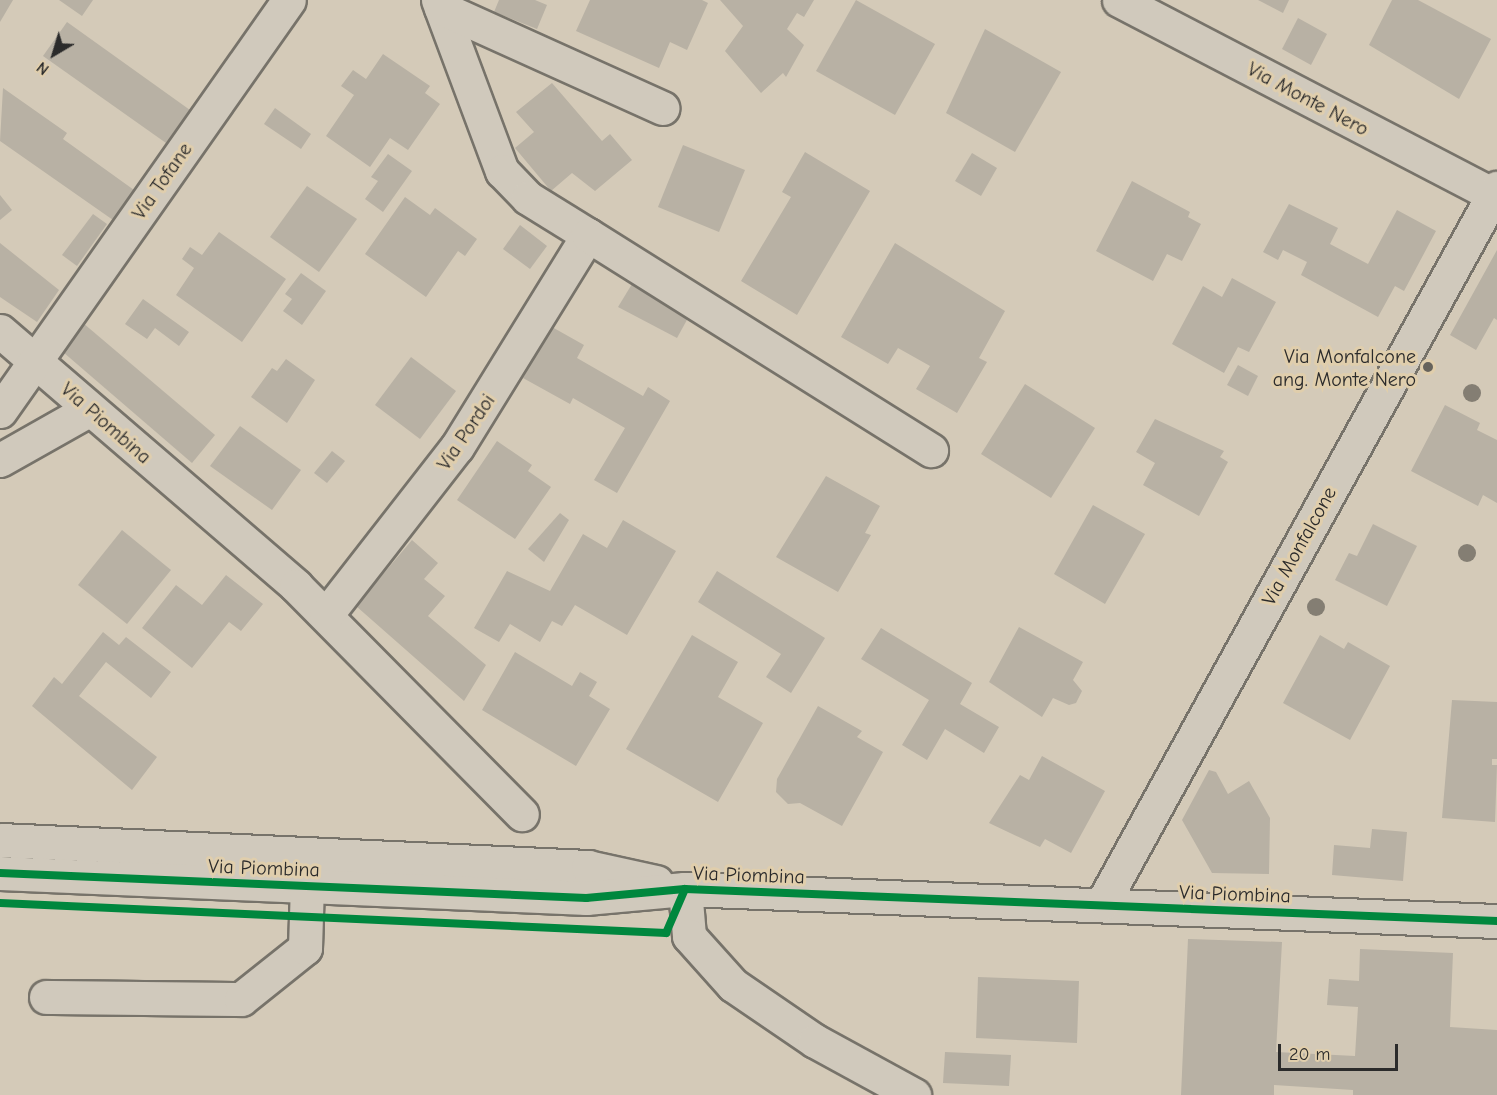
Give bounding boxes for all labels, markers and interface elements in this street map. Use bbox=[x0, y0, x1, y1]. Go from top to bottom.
north arrow bbox=[24, 24, 84, 84]
street label: Via Monte Nero bbox=[1243, 57, 1373, 141]
text: N bbox=[33, 58, 53, 78]
street label: Via Tofane bbox=[127, 138, 197, 224]
place label: Via Monfalcone ang. Monte Nero bbox=[1273, 344, 1416, 391]
marker: Via Monfalcone ang. Monte Nero bbox=[1421, 360, 1435, 374]
street label: Via Piombina bbox=[56, 377, 156, 469]
street label: Via Pordoi bbox=[432, 390, 500, 474]
street label: Via Monfalcone bbox=[1257, 483, 1341, 609]
street label: Via Piombina bbox=[208, 854, 320, 882]
street label: Via Piombina bbox=[693, 861, 805, 889]
street label: Via Piombina bbox=[1179, 880, 1291, 908]
scale bar bbox=[1281, 1032, 1401, 1070]
text: 20 m bbox=[1289, 1044, 1330, 1065]

